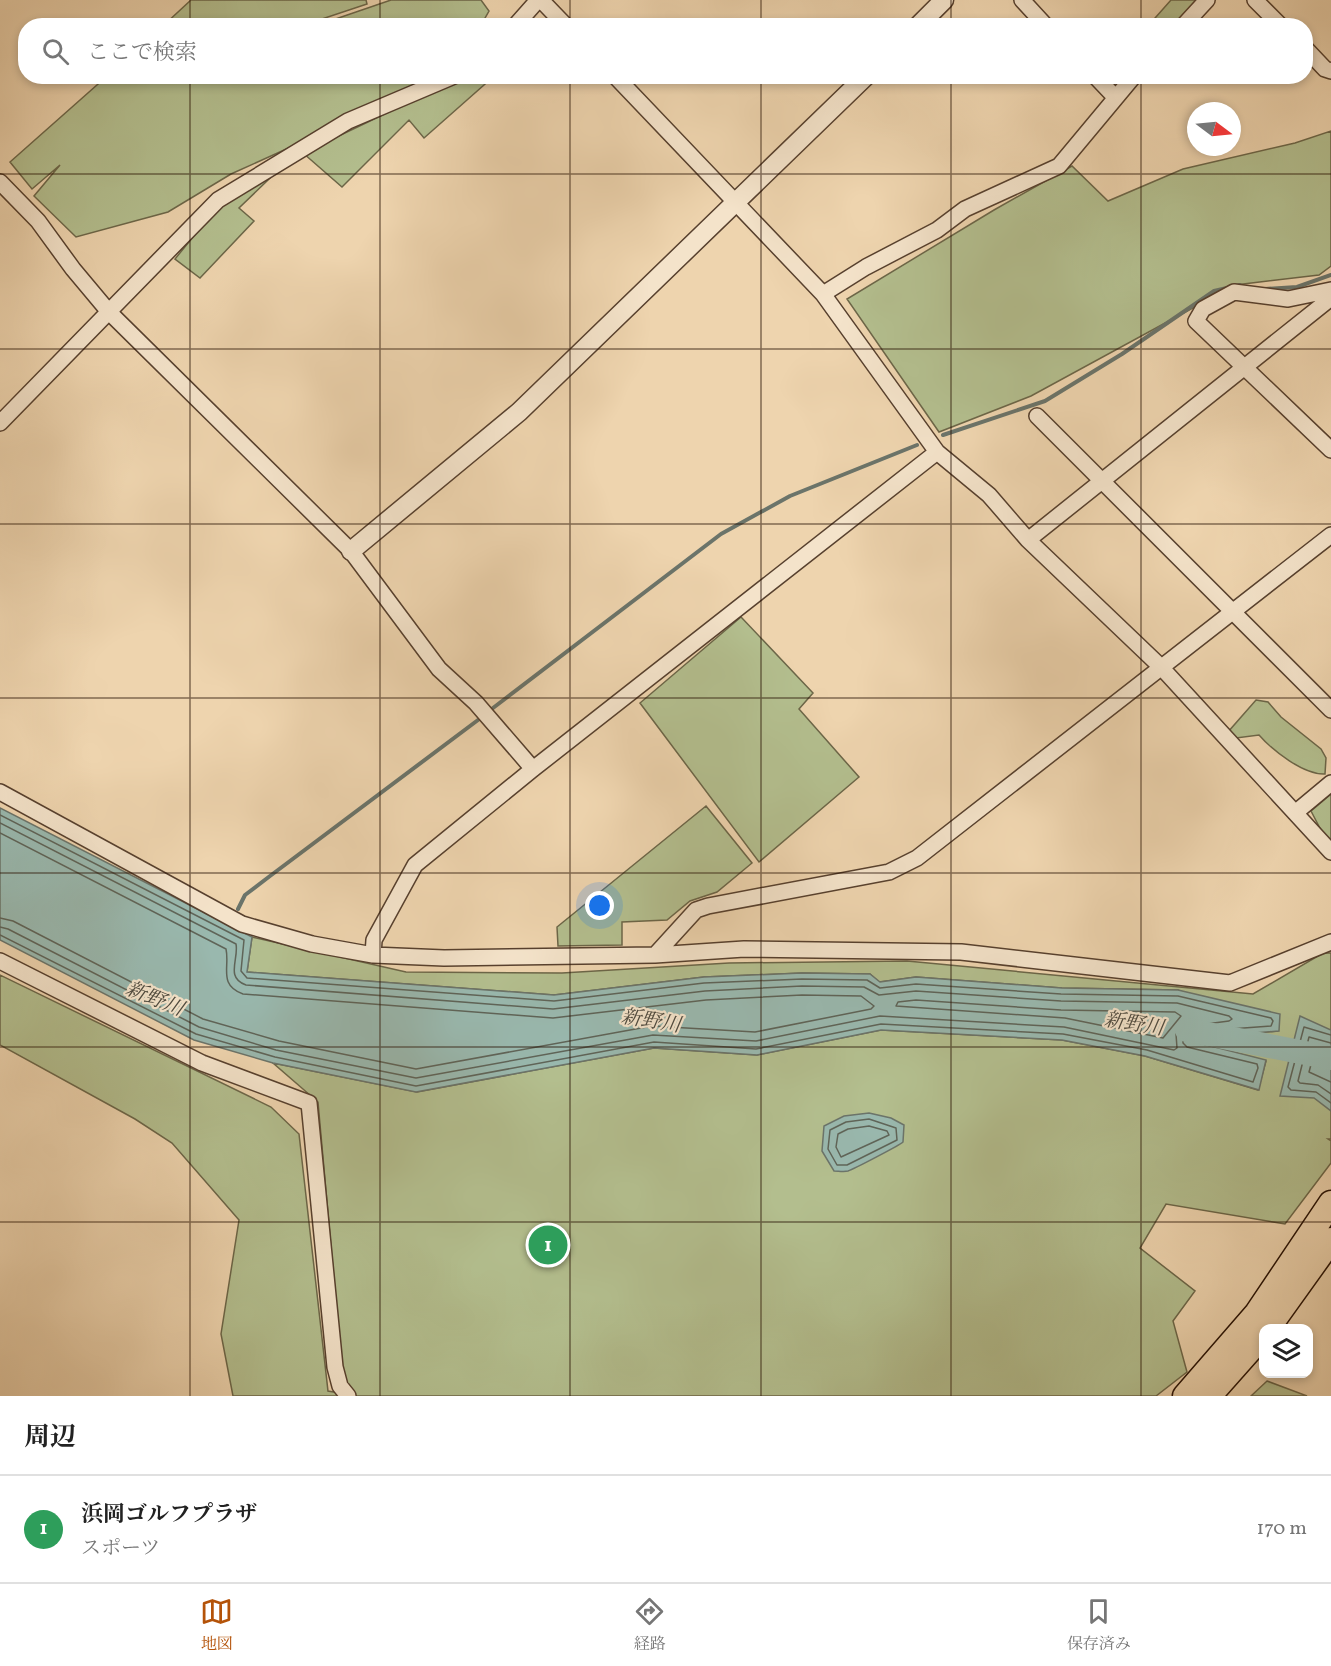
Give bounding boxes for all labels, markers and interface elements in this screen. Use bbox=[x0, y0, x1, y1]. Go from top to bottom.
search box bbox=[18, 18, 1313, 84]
icon: search bbox=[39, 35, 72, 68]
text: ここで検索 bbox=[87, 38, 197, 69]
north arrow bbox=[1187, 102, 1241, 156]
your location bbox=[585, 891, 614, 920]
water label: 新野川 bbox=[121, 976, 189, 1025]
water label: 新野川 bbox=[619, 1003, 684, 1041]
water label: 新野川 bbox=[1102, 1006, 1167, 1044]
pin: 1 bbox=[528, 1222, 568, 1268]
map controls bbox=[1259, 1324, 1313, 1378]
button: layers bbox=[1259, 1324, 1313, 1378]
text: 周辺 bbox=[24, 1420, 76, 1456]
text: 浜岡ゴルフプラザ bbox=[81, 1500, 257, 1531]
text: 1 bbox=[39, 1515, 48, 1543]
text: 170 m bbox=[1257, 1515, 1307, 1543]
text: スポーツ bbox=[81, 1535, 160, 1563]
tab: 地図 bbox=[200, 1595, 233, 1656]
tab: 経路 bbox=[633, 1595, 666, 1656]
tab: 保存済み bbox=[1067, 1595, 1131, 1656]

